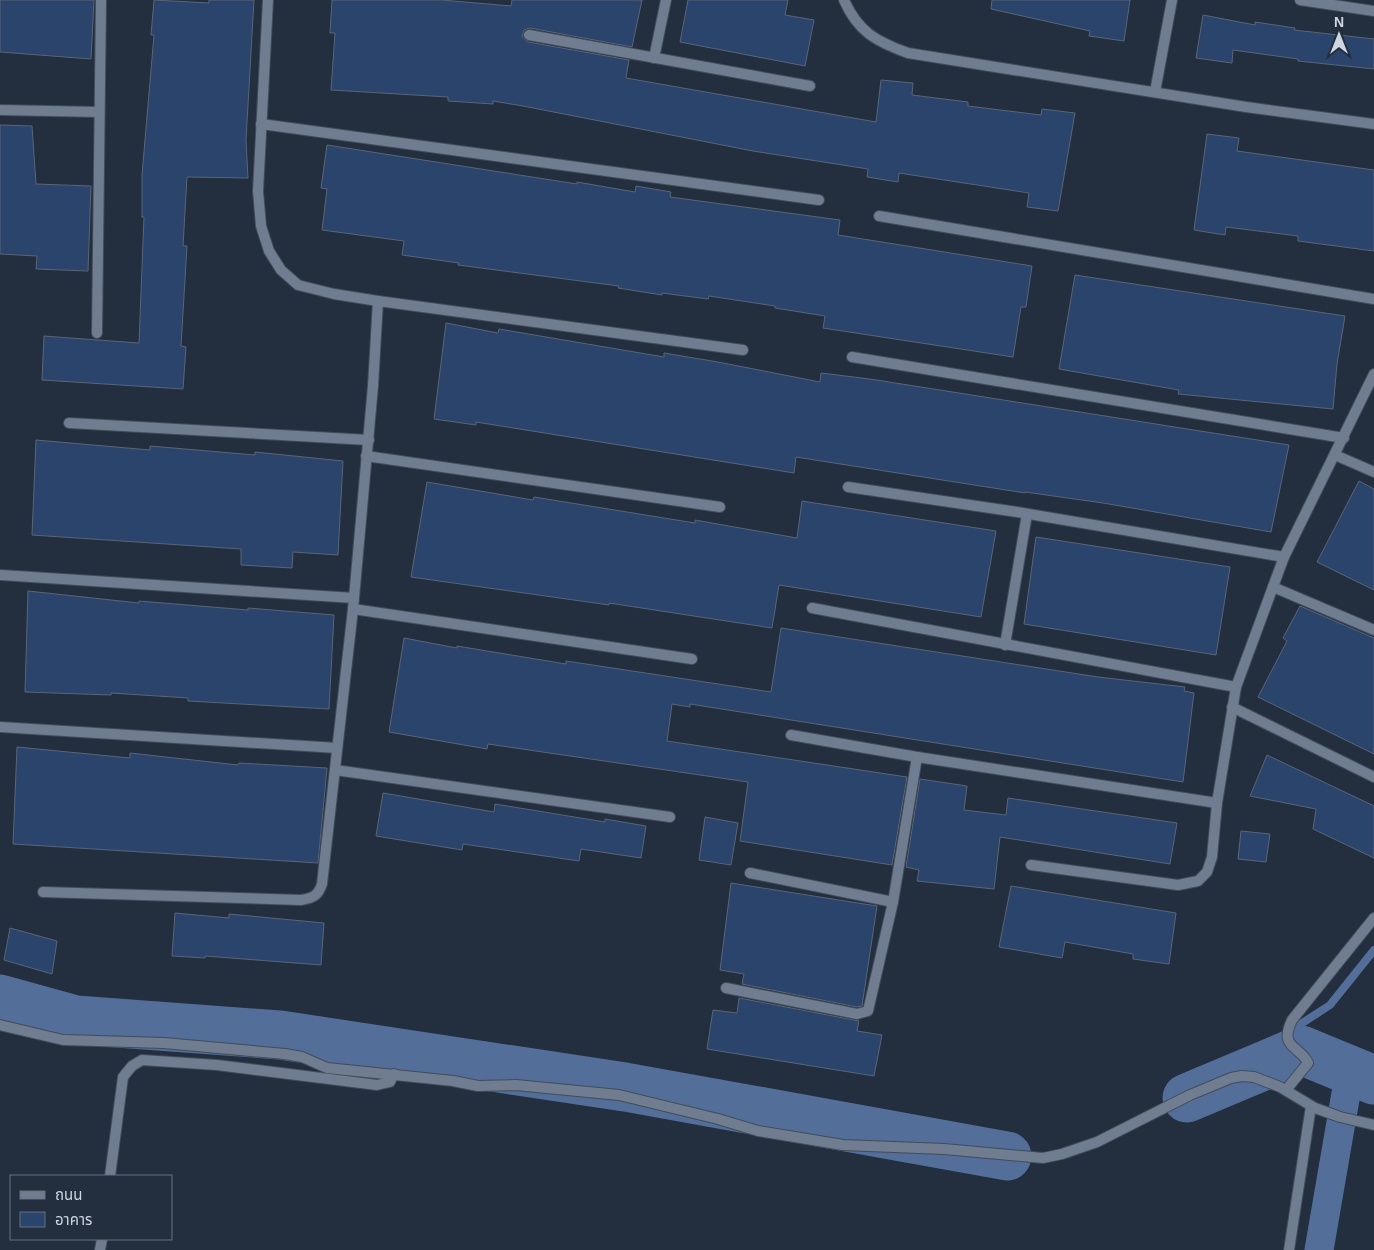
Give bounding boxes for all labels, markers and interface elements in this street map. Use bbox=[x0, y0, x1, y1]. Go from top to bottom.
north arrow bbox=[1314, 10, 1364, 60]
text: N bbox=[1334, 14, 1344, 30]
legend bbox=[10, 1175, 172, 1240]
text: ถนน bbox=[55, 1186, 82, 1203]
text: อาคาร bbox=[55, 1211, 92, 1228]

